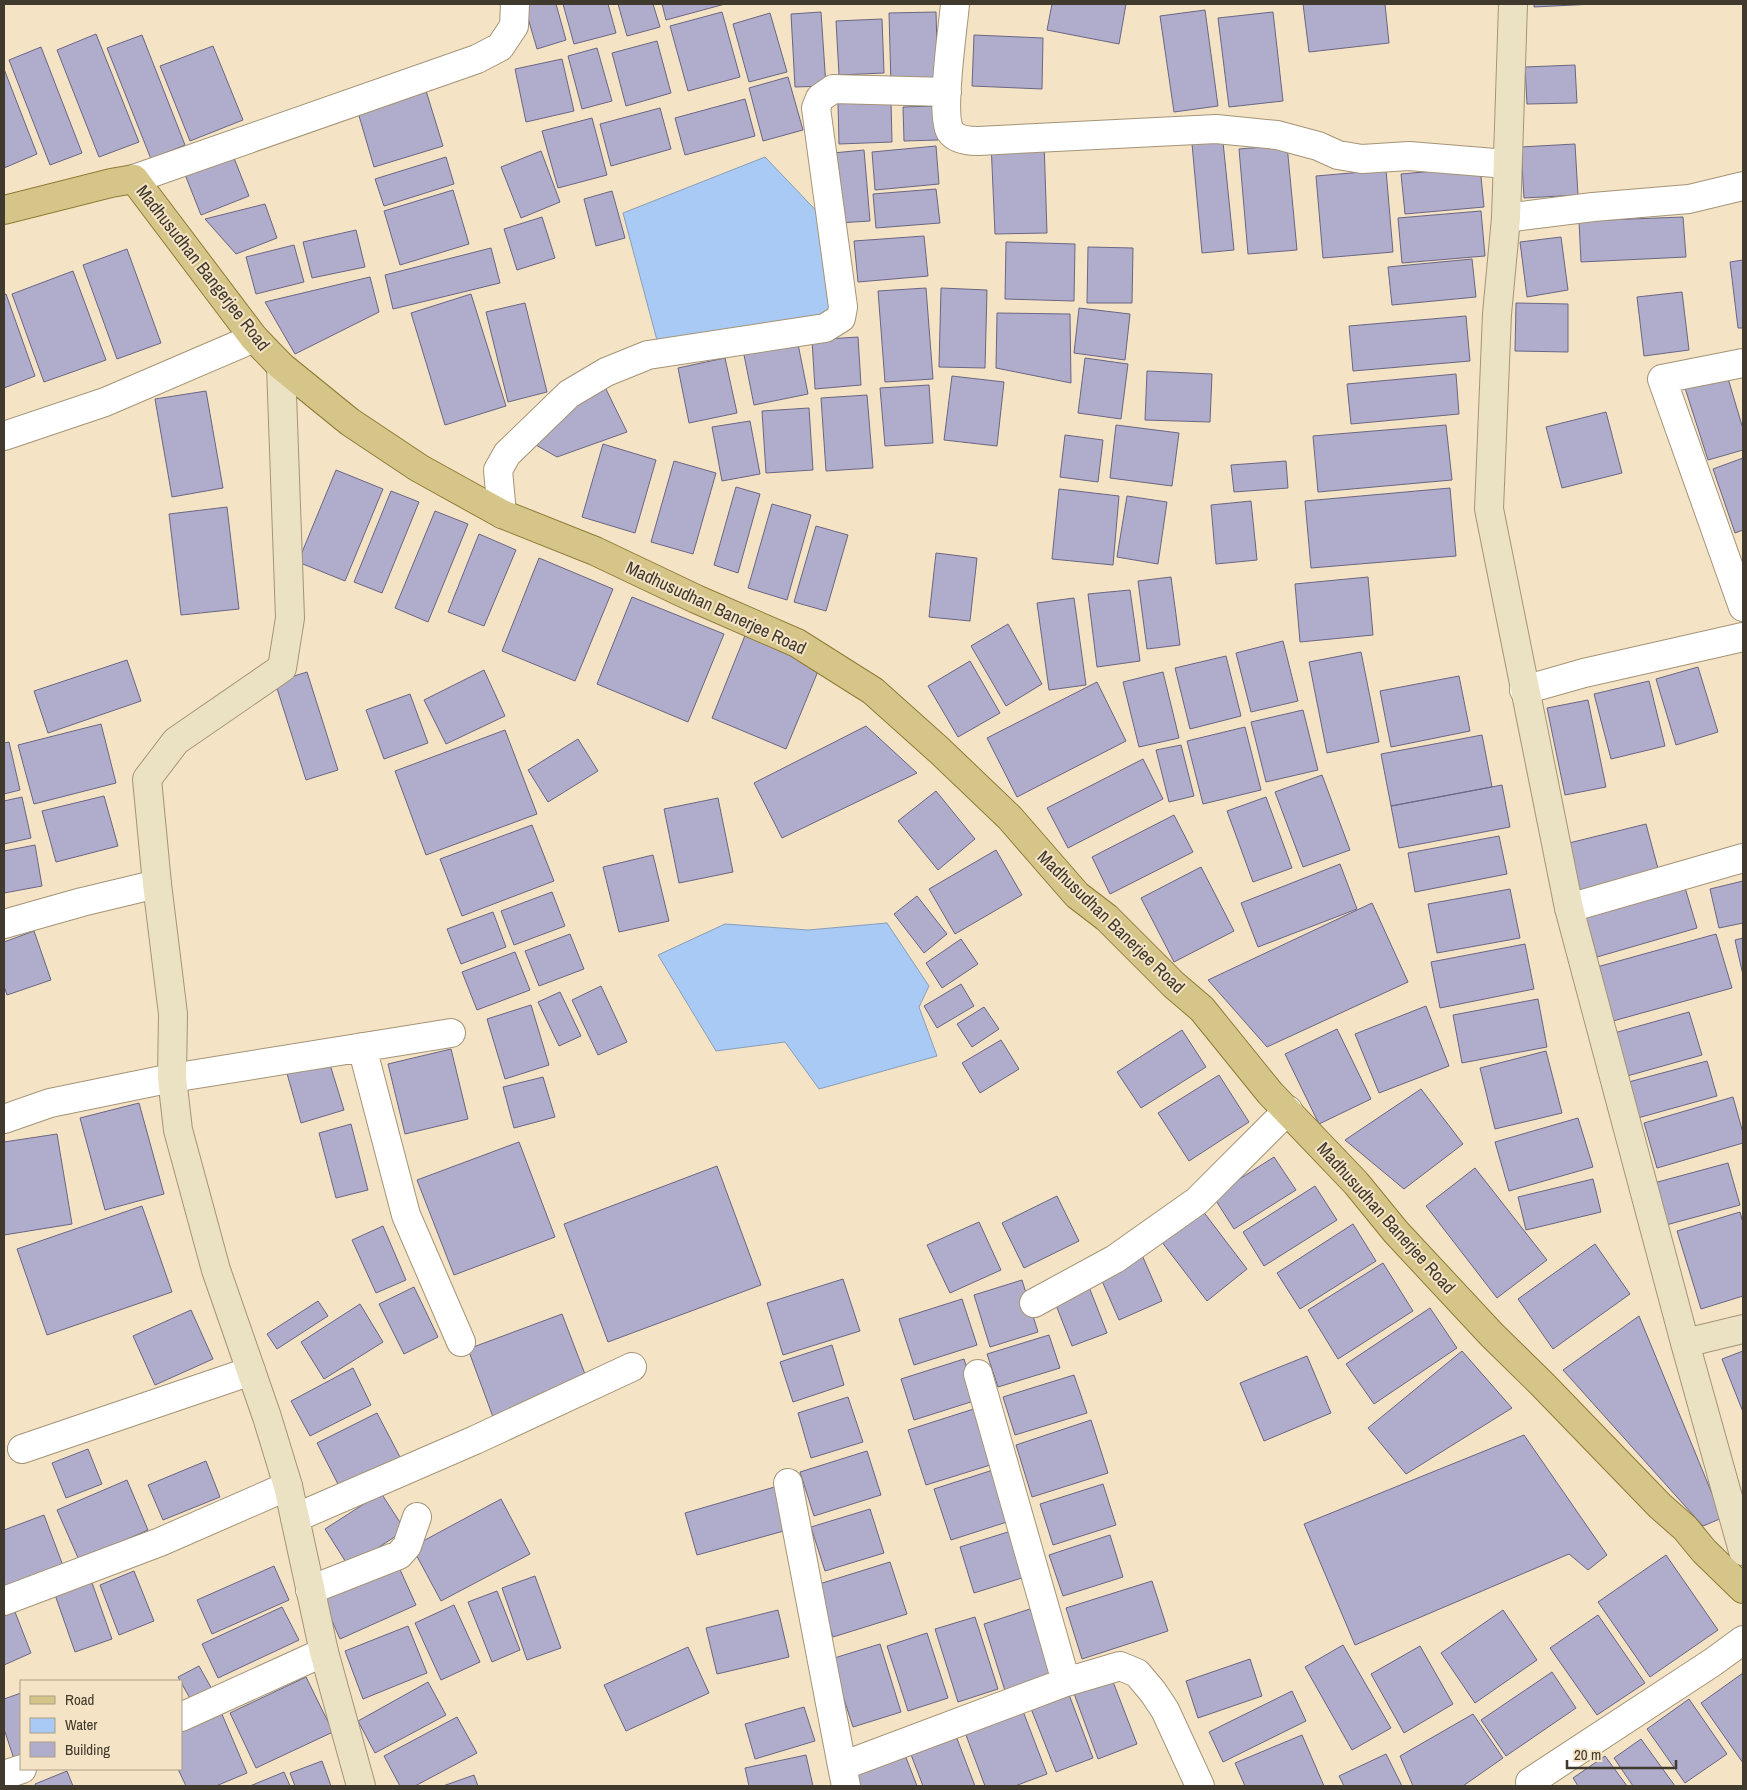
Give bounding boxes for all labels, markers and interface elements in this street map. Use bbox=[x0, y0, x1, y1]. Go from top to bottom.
street label: Madhusudhan Bangerjee Road bbox=[131, 179, 276, 356]
street label: Madhusudhan Banerjee Road bbox=[622, 555, 810, 660]
street label: Madhusudhan Banerjee Road bbox=[1032, 845, 1191, 999]
street label: Madhusudhan Banerjee Road bbox=[1311, 1136, 1461, 1299]
legend bbox=[20, 1680, 182, 1770]
text: Road bbox=[65, 1689, 94, 1710]
text: Water bbox=[65, 1714, 97, 1735]
scale bar bbox=[1567, 1738, 1676, 1770]
text: Building bbox=[65, 1739, 110, 1760]
text: 20 m bbox=[1574, 1744, 1601, 1765]

